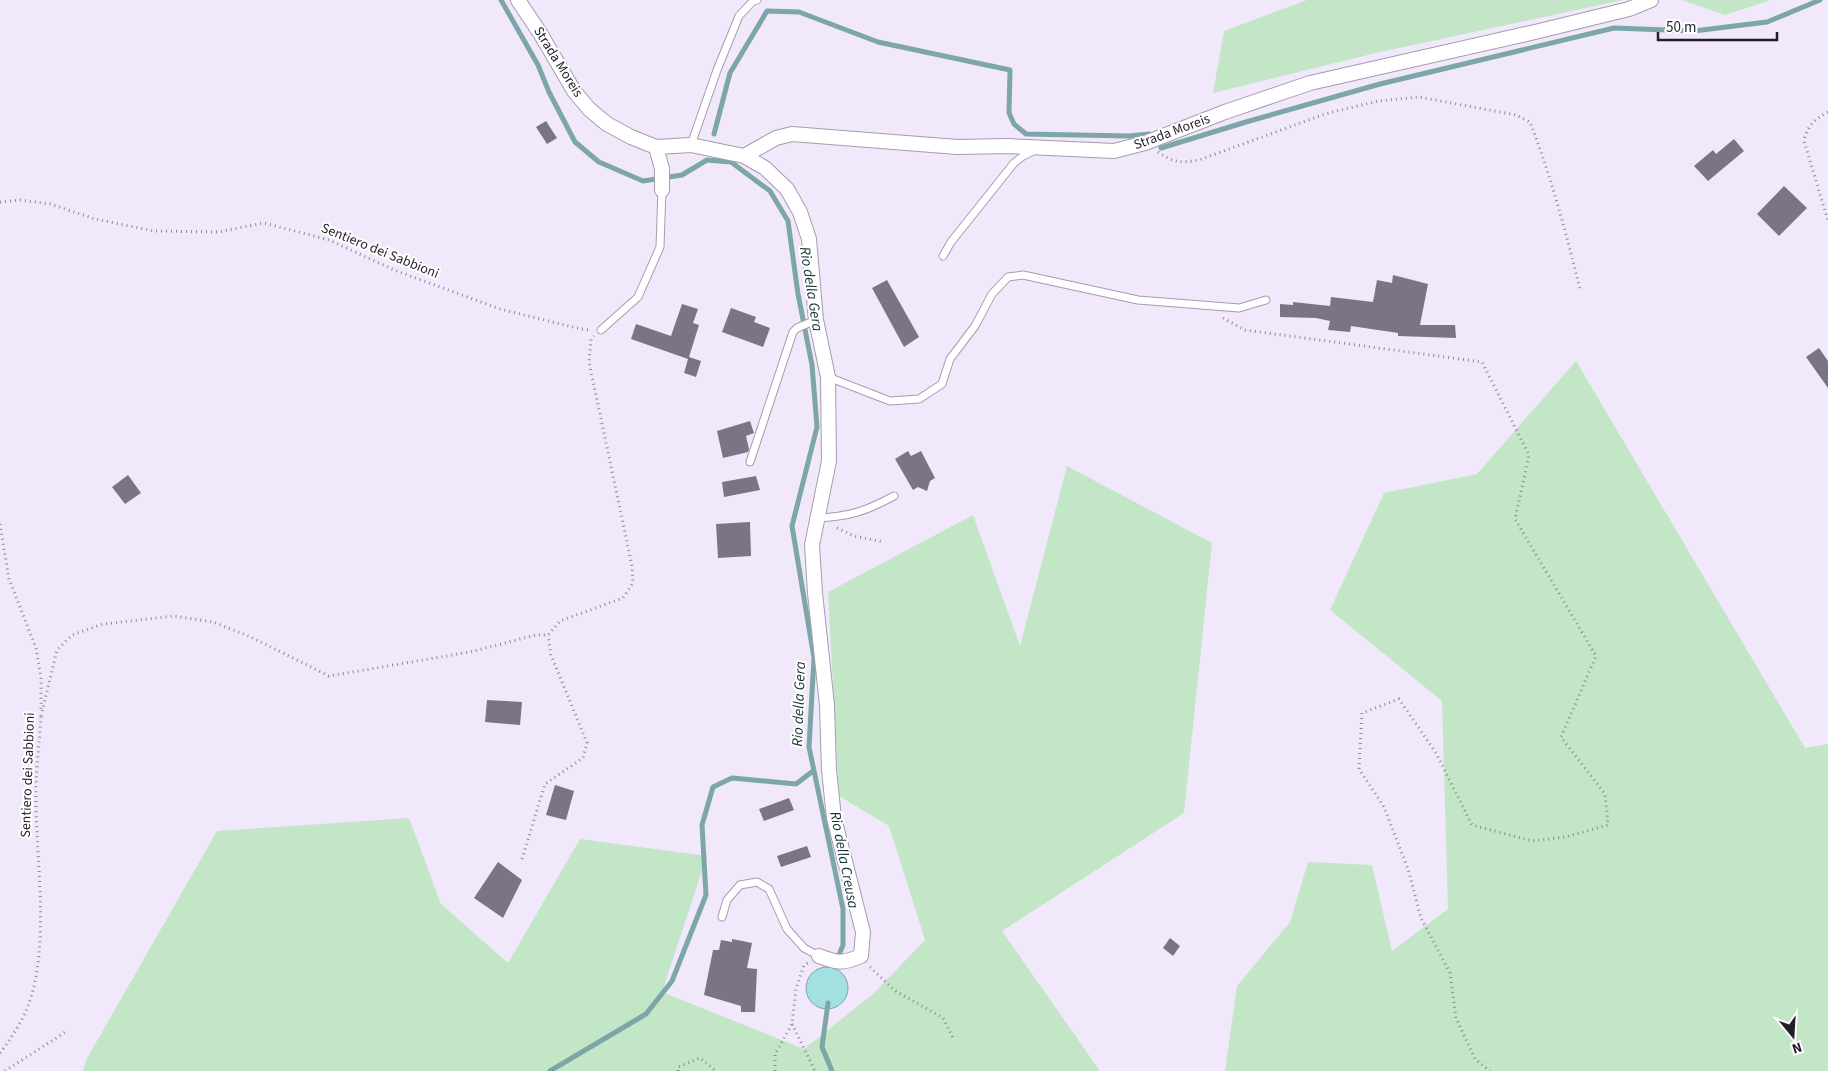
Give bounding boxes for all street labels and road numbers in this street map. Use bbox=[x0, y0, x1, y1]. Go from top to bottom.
street label: Strada Moreis bbox=[528, 23, 588, 101]
street label: Strada Moreis bbox=[1131, 109, 1213, 155]
street label: Sentiero dei Sabbioni bbox=[318, 218, 442, 284]
street label: Sentiero dei Sabbioni bbox=[16, 712, 40, 838]

